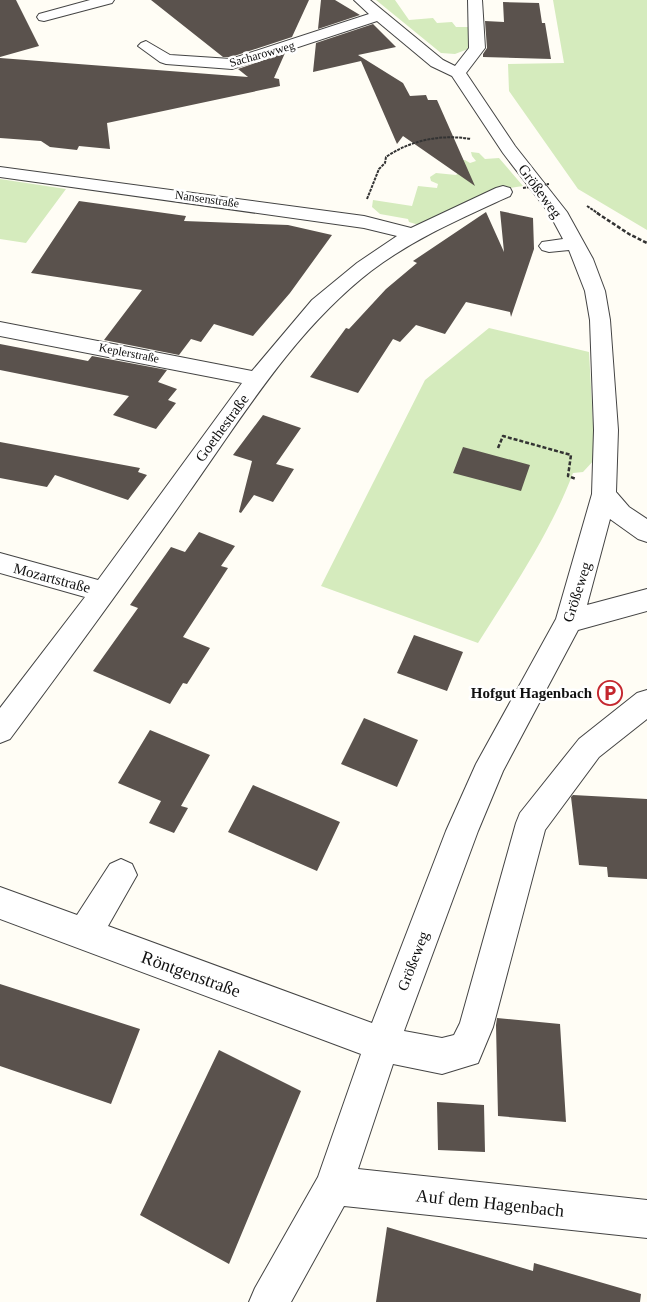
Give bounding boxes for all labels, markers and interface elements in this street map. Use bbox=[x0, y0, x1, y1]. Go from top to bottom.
street label: Sacharowweg bbox=[228, 38, 296, 70]
street label: Größeweg bbox=[515, 161, 565, 221]
street label: Nansenstraße bbox=[174, 188, 240, 210]
street label: Keplerstraße bbox=[98, 340, 160, 366]
street label: Goethestraße bbox=[192, 391, 252, 465]
street label: Größeweg bbox=[560, 559, 594, 624]
street label: Mozartstraße bbox=[12, 560, 93, 596]
parking icon: Hofgut Hagenbach bbox=[597, 680, 623, 706]
place label: Hofgut Hagenbach bbox=[471, 685, 593, 701]
street label: Größeweg bbox=[394, 929, 432, 993]
street label: Röntgenstraße bbox=[139, 947, 243, 1001]
street label: Auf dem Hagenbach bbox=[415, 1185, 565, 1221]

